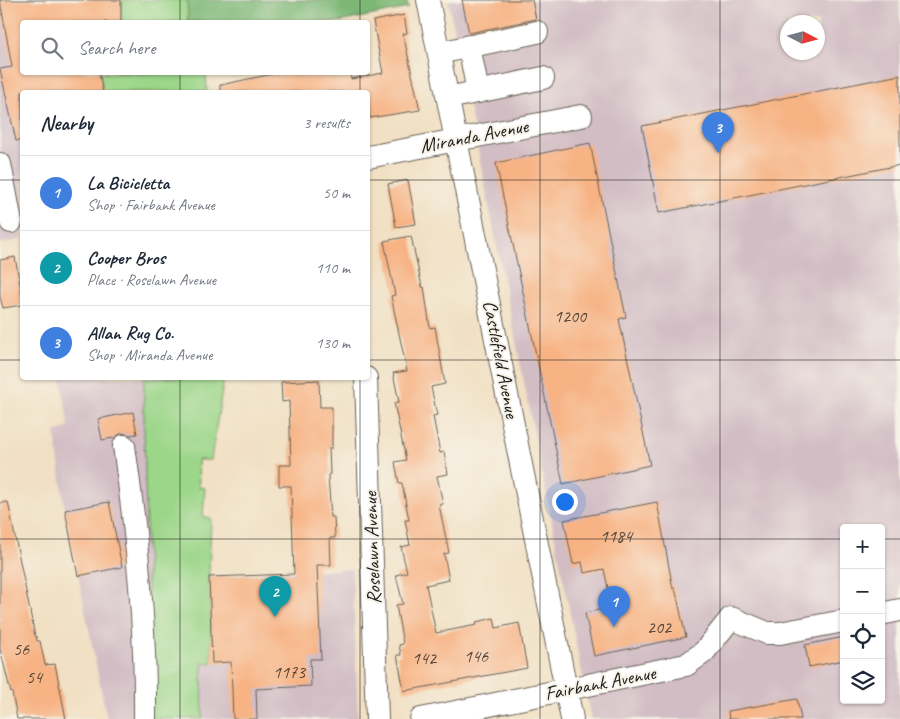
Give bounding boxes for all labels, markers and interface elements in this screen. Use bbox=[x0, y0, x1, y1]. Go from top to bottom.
north arrow bbox=[780, 15, 825, 60]
search box bbox=[20, 20, 370, 75]
icon: search bbox=[38, 34, 66, 62]
text: Search here bbox=[78, 36, 155, 60]
text: Nearby bbox=[40, 110, 93, 136]
pin: 3 bbox=[702, 112, 734, 153]
text: 3 results bbox=[303, 113, 350, 133]
street label: Miranda Avenue bbox=[418, 113, 532, 159]
text: La Bicicletta bbox=[87, 171, 169, 195]
text: 1 bbox=[52, 183, 60, 203]
text: 50 m bbox=[323, 183, 350, 203]
text: Shop · Fairbank Avenue bbox=[87, 195, 215, 215]
text: Cooper Bros bbox=[87, 246, 165, 270]
text: 2 bbox=[52, 258, 60, 278]
text: 110 m bbox=[316, 258, 350, 278]
text: Place · Roselawn Avenue bbox=[87, 270, 216, 290]
street label: Castlefield Avenue bbox=[477, 298, 525, 421]
house number: 1200 bbox=[554, 305, 588, 327]
text: Allan Rug Co. bbox=[87, 321, 174, 345]
text: 3 bbox=[52, 333, 60, 353]
text: 130 m bbox=[316, 333, 350, 353]
text: Shop · Miranda Avenue bbox=[87, 345, 213, 365]
your location bbox=[552, 489, 578, 515]
street label: Roselawn Avenue bbox=[357, 490, 386, 605]
map controls bbox=[840, 524, 885, 704]
button: + bbox=[840, 524, 885, 569]
house number: 1184 bbox=[600, 525, 634, 547]
button: − bbox=[840, 569, 885, 614]
pin: 2 bbox=[259, 576, 291, 617]
pin: 1 bbox=[598, 586, 630, 627]
button: locate bbox=[840, 614, 885, 659]
house number: 202 bbox=[647, 616, 673, 638]
house number: 56 bbox=[13, 638, 30, 660]
house number: 146 bbox=[464, 645, 489, 667]
house number: 142 bbox=[412, 647, 438, 669]
button: layers bbox=[840, 659, 885, 704]
street label: Fairbank Avenue bbox=[543, 660, 659, 706]
house number: 1173 bbox=[273, 661, 307, 683]
house number: 54 bbox=[26, 666, 44, 688]

